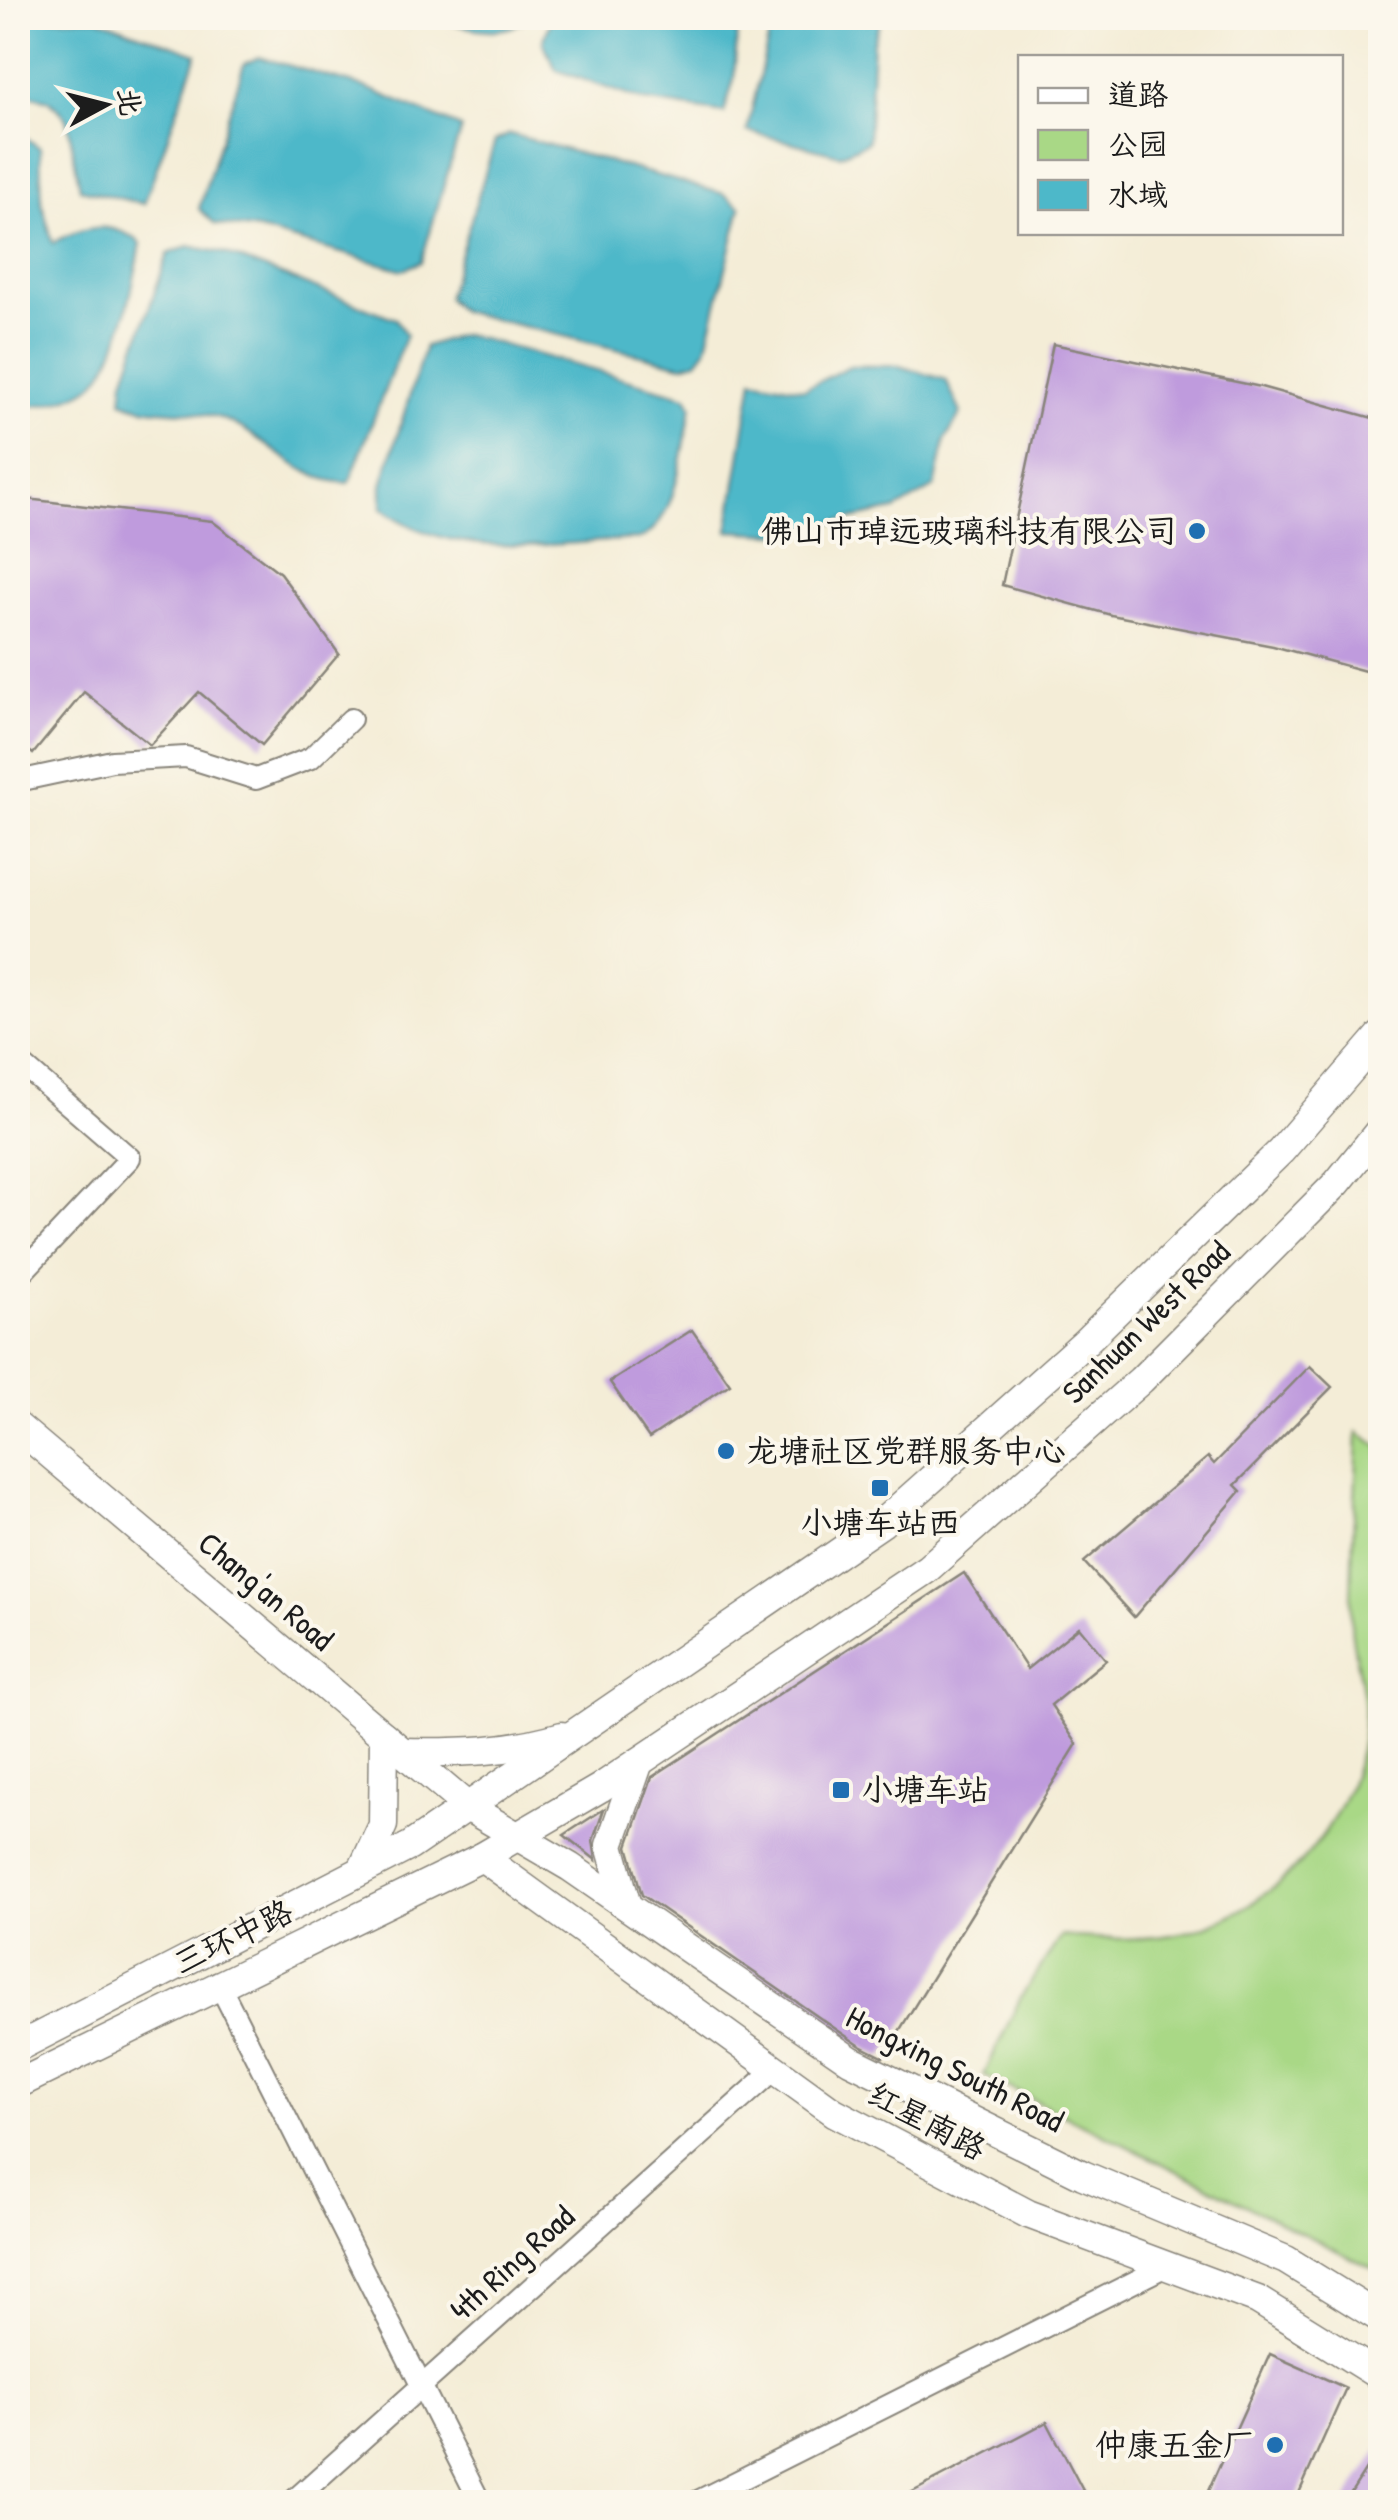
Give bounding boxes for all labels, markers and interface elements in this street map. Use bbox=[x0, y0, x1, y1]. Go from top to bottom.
north arrow bbox=[55, 55, 155, 155]
legend bbox=[1018, 55, 1343, 235]
text: 道路 bbox=[1108, 74, 1168, 114]
text: 北 bbox=[109, 86, 150, 118]
text: 公园 bbox=[1108, 124, 1168, 164]
text: 水域 bbox=[1108, 174, 1168, 214]
place label: 佛山市琸远玻璃科技有限公司 bbox=[761, 509, 1177, 552]
marker: 佛山市琸远玻璃科技有限公司 bbox=[1186, 520, 1208, 542]
street label: Sanhuan West Road bbox=[1052, 1230, 1239, 1413]
place label: 龙塘社区党群服务中心 bbox=[746, 1429, 1066, 1472]
marker: 龙塘社区党群服务中心 bbox=[715, 1440, 737, 1462]
marker: 小塘车站西 bbox=[869, 1477, 891, 1499]
place label: 小塘车站西 bbox=[800, 1501, 960, 1544]
street label: Chang'an Road bbox=[190, 1521, 343, 1660]
place label: 小塘车站 bbox=[861, 1768, 989, 1811]
marker: 小塘车站 bbox=[830, 1779, 852, 1801]
street label: 三环中路 bbox=[166, 1889, 300, 1984]
street label: Hongxing South Road bbox=[839, 1995, 1071, 2142]
street label: 红星南路 bbox=[861, 2072, 994, 2170]
street label: 4th Ring Road bbox=[440, 2195, 583, 2330]
place label: 仲康五金厂 bbox=[1095, 2423, 1255, 2466]
marker: 仲康五金厂 bbox=[1264, 2434, 1286, 2456]

